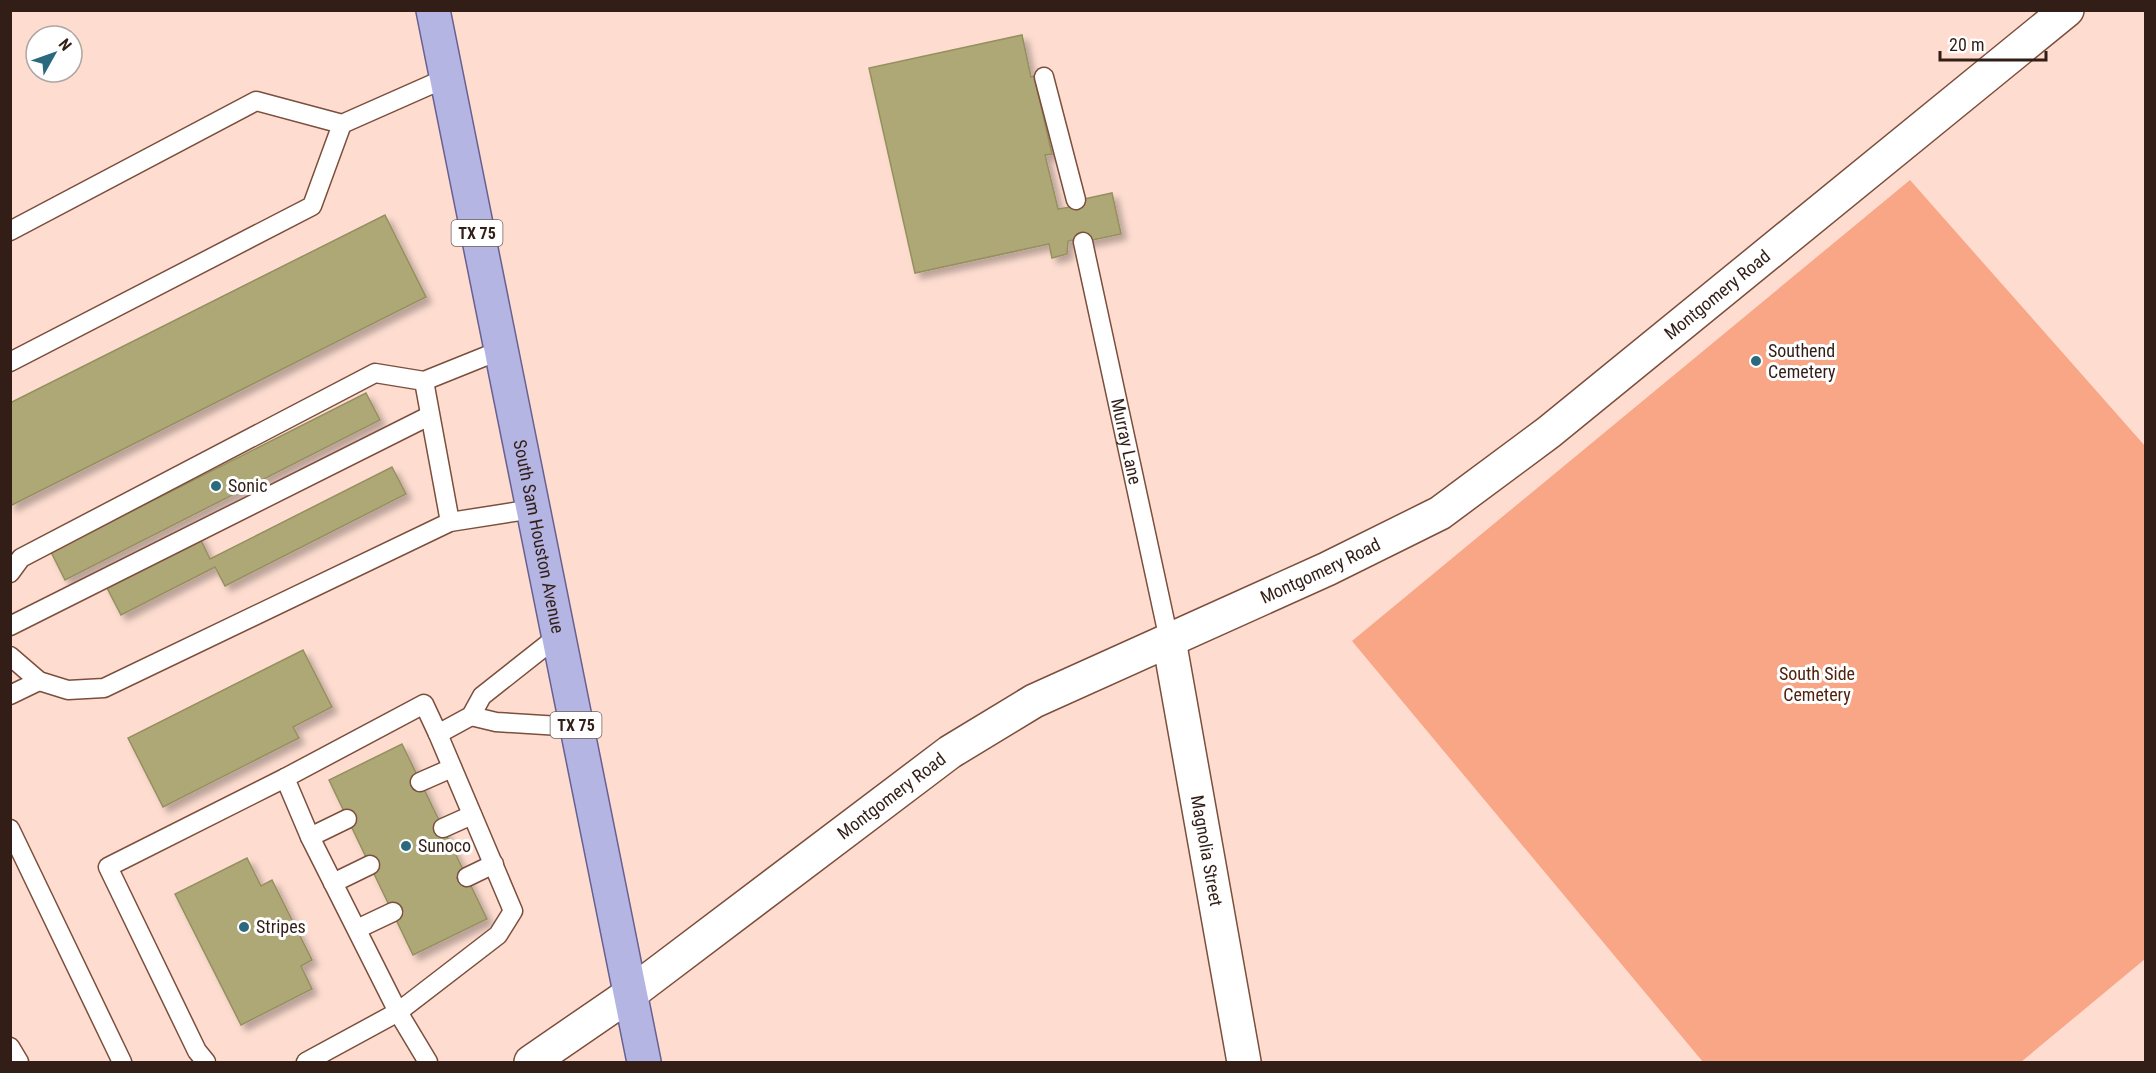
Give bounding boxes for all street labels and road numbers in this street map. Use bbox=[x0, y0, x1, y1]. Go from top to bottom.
road number: TX 75 bbox=[452, 220, 502, 246]
street label: Montgomery Road bbox=[1660, 245, 1774, 344]
street label: Murray Lane bbox=[1107, 396, 1146, 486]
street label: South Sam Houston Avenue bbox=[509, 438, 569, 635]
street label: Montgomery Road bbox=[1257, 533, 1384, 608]
road number: TX 75 bbox=[550, 712, 602, 738]
street label: Montgomery Road bbox=[833, 748, 950, 843]
street label: Magnolia Street bbox=[1187, 794, 1227, 908]

